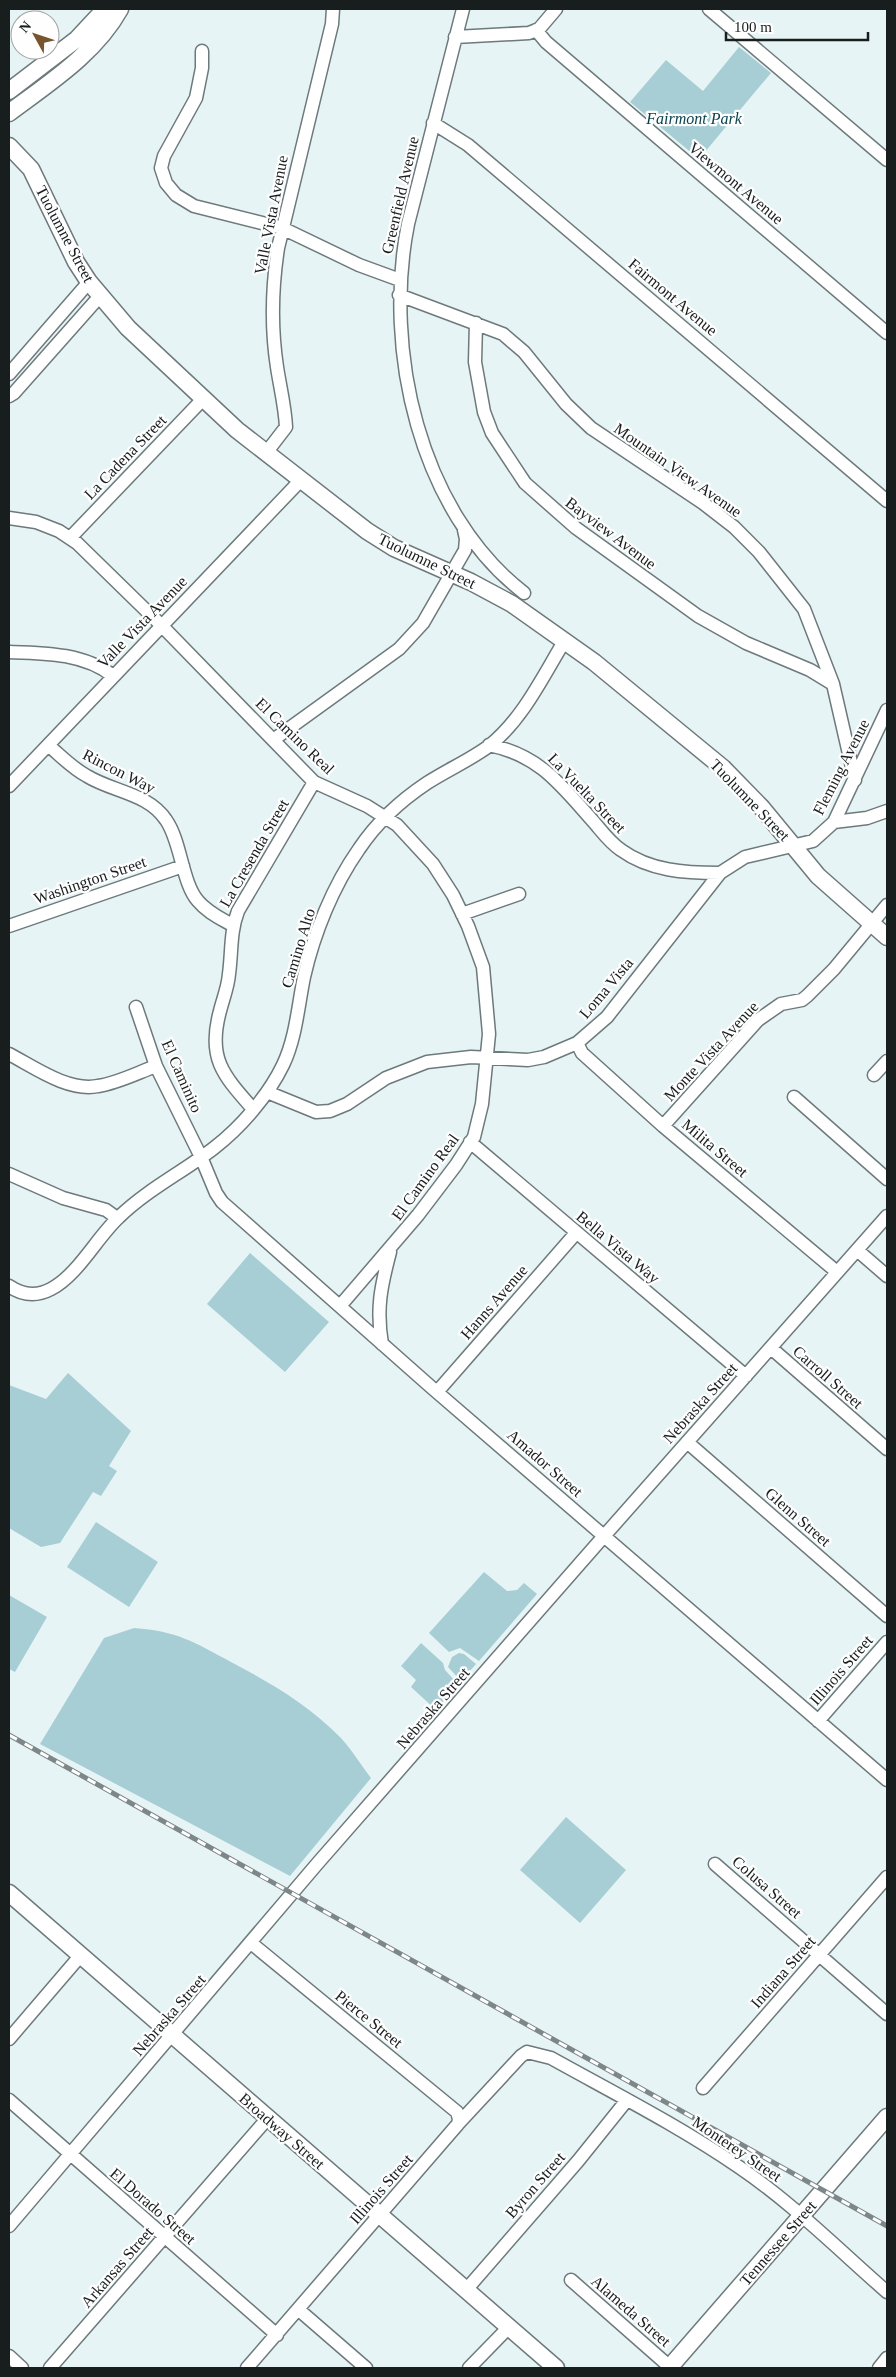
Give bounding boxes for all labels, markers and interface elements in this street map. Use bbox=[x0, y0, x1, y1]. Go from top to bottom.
north arrow bbox=[10, 10, 60, 60]
scale bar bbox=[726, 10, 868, 42]
text: N bbox=[16, 18, 34, 36]
text: 100 m bbox=[734, 19, 772, 35]
park label: Fairmont Park bbox=[645, 110, 743, 127]
street label: Greenfield Avenue bbox=[378, 135, 422, 255]
street label: Viewmont Avenue bbox=[685, 138, 787, 228]
street label: Valle Vista Avenue bbox=[251, 154, 291, 276]
street label: Tuolumne Street bbox=[32, 183, 98, 286]
street label: Fairmont Avenue bbox=[625, 255, 721, 339]
street label: La Cadena Street bbox=[81, 411, 170, 503]
street label: Mountain View Avenue bbox=[611, 420, 745, 520]
street label: Bayview Avenue bbox=[562, 494, 659, 573]
street label: Tuolumne Street bbox=[375, 530, 479, 592]
street label: Valle Vista Avenue bbox=[94, 573, 190, 671]
street label: El Camino Real bbox=[252, 694, 338, 778]
street label: Fleming Avenue bbox=[810, 716, 873, 818]
street label: Rincon Way bbox=[80, 746, 158, 797]
street label: La Vuelta Street bbox=[545, 750, 629, 837]
street label: Tuolumne Street bbox=[707, 756, 793, 845]
street label: La Cresenda Street bbox=[216, 796, 292, 910]
street label: Washington Street bbox=[32, 853, 149, 908]
street label: Camino Alto bbox=[278, 906, 318, 990]
street label: Loma Vista bbox=[576, 954, 636, 1022]
street label: Monte Vista Avenue bbox=[660, 998, 762, 1104]
street label: El Caminito bbox=[158, 1037, 206, 1115]
street label: Milita Street bbox=[679, 1116, 752, 1181]
street label: El Camino Real bbox=[388, 1130, 462, 1223]
street label: Bella Vista Way bbox=[572, 1207, 663, 1287]
street label: Hanns Avenue bbox=[457, 1261, 531, 1343]
street label: Carroll Street bbox=[790, 1342, 867, 1412]
street label: Nebraska Street bbox=[660, 1359, 741, 1446]
street label: Amador Street bbox=[504, 1426, 586, 1501]
street label: Glenn Street bbox=[762, 1484, 834, 1550]
street label: Illinois Street bbox=[806, 1631, 876, 1708]
street label: Nebraska Street bbox=[393, 1664, 473, 1752]
street label: Colusa Street bbox=[729, 1852, 805, 1922]
street label: Indiana Street bbox=[747, 1932, 819, 2011]
street label: Nebraska Street bbox=[129, 1971, 209, 2059]
street label: Pierce Street bbox=[332, 1987, 406, 2052]
street label: Broadway Street bbox=[235, 2089, 328, 2174]
street label: Monterey Street bbox=[689, 2113, 785, 2186]
street label: Byron Street bbox=[502, 2148, 569, 2222]
street label: Illinois Street bbox=[346, 2150, 416, 2227]
street label: El Dorado Street bbox=[107, 2164, 200, 2248]
street label: Tennessee Street bbox=[737, 2197, 820, 2289]
street label: Arkansas Street bbox=[78, 2223, 157, 2311]
street label: Alameda Street bbox=[588, 2272, 674, 2350]

